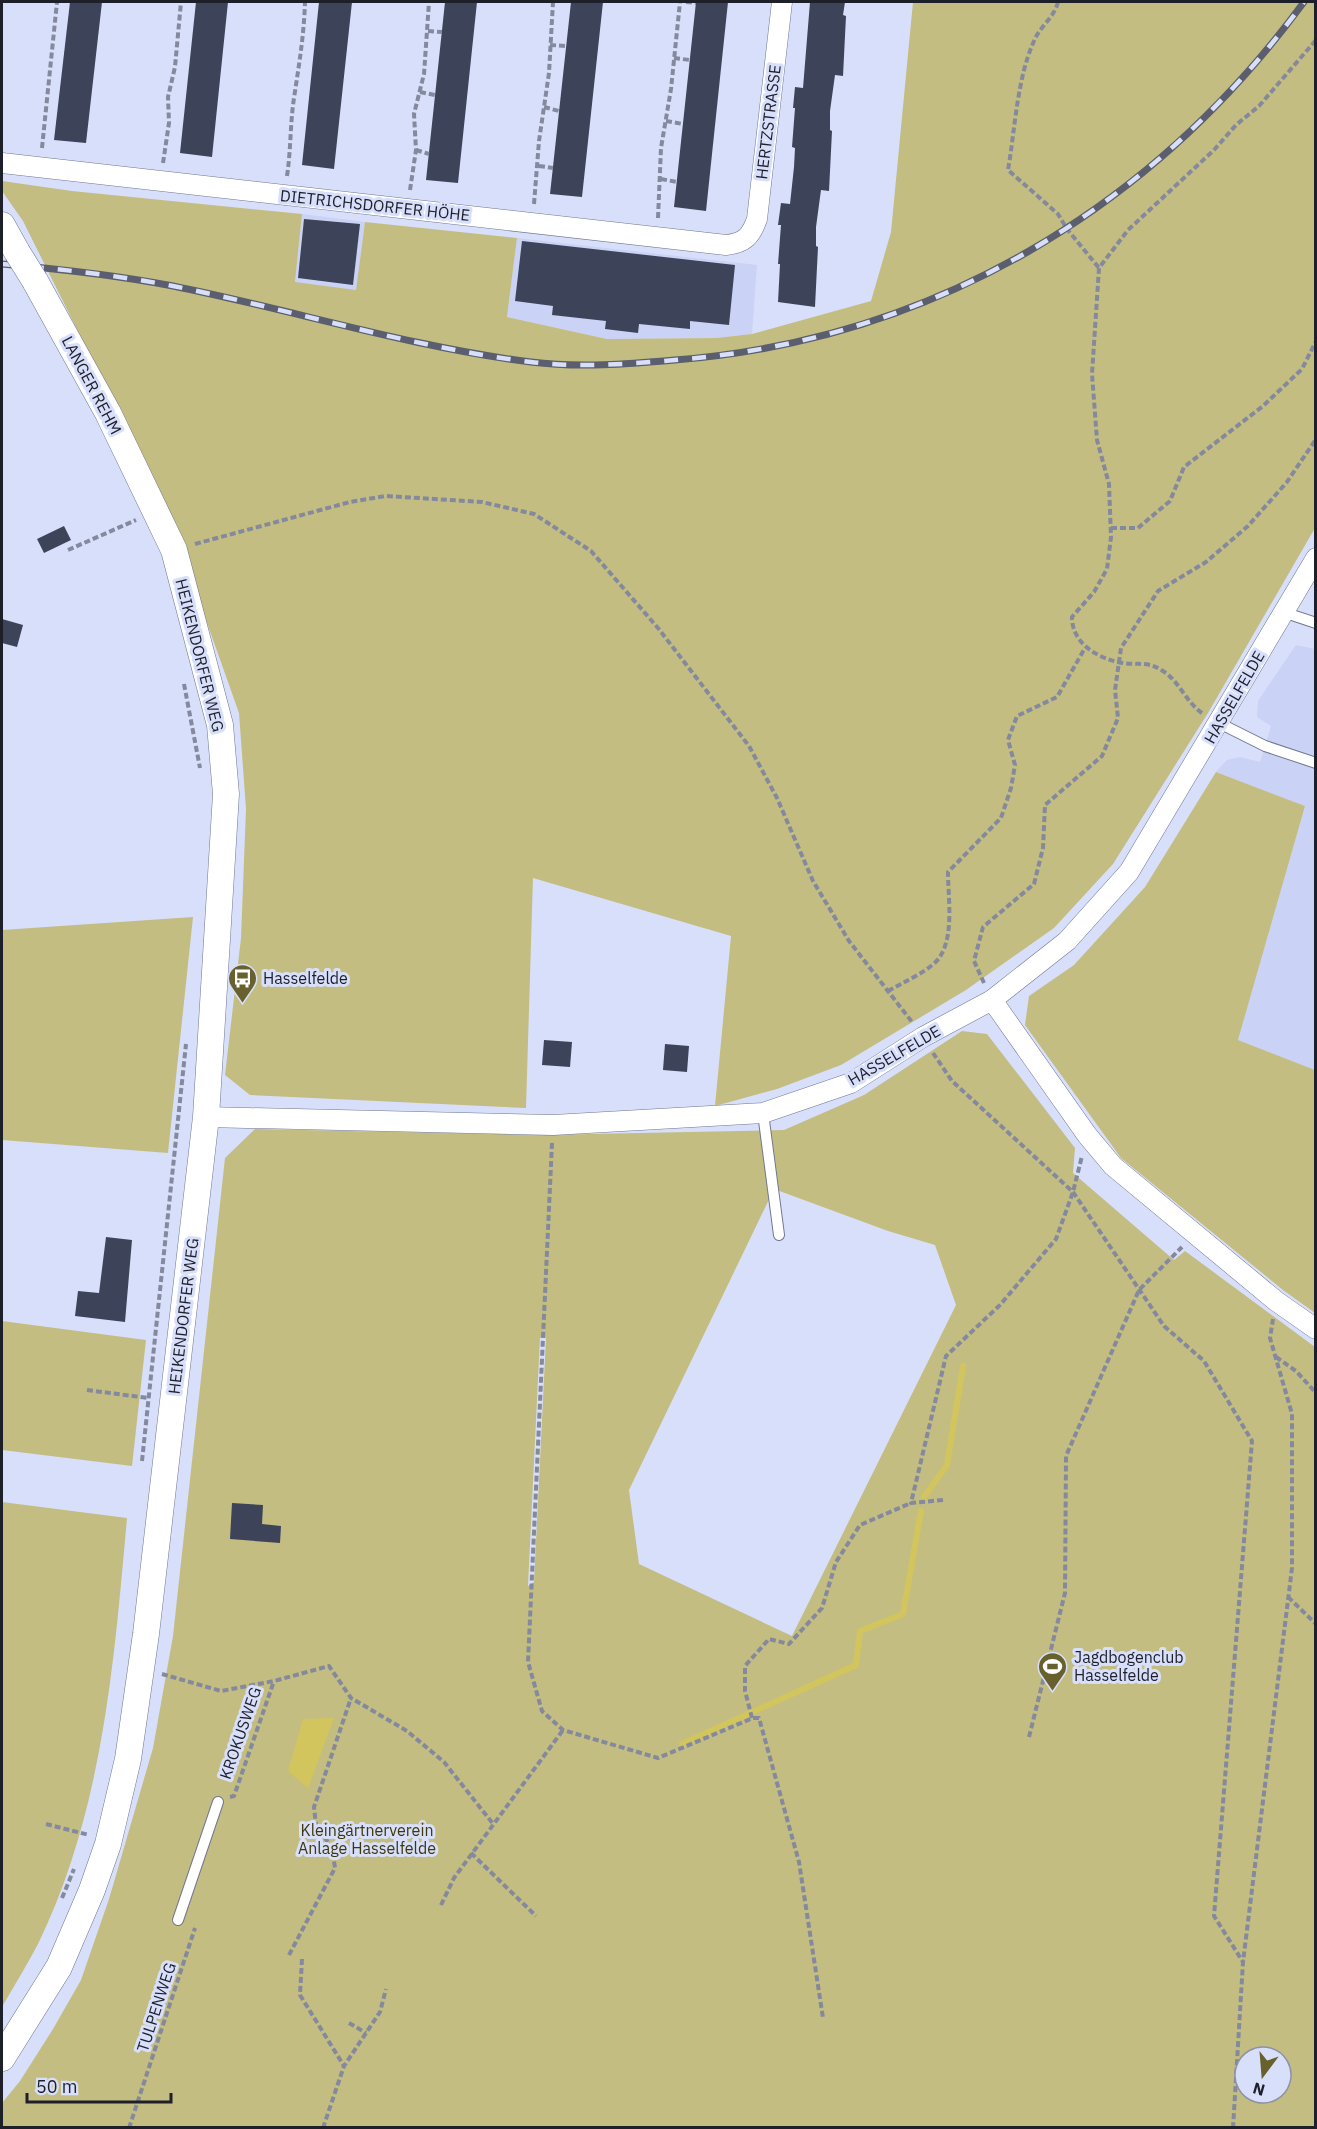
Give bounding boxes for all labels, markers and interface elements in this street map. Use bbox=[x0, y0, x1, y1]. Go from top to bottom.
street label: HERTZSTRASSE bbox=[751, 63, 785, 181]
street label: DIETRICHSDORFER HÖHE bbox=[279, 185, 471, 225]
street label: LANGER REHM bbox=[58, 333, 126, 437]
street label: HEIKENDORFER WEG bbox=[171, 576, 229, 734]
street label: HASSELFELDE bbox=[1199, 647, 1269, 747]
bus stop icon: Hasselfelde bbox=[226, 962, 258, 1004]
place label: Hasselfelde bbox=[263, 968, 348, 988]
street label: HASSELFELDE bbox=[844, 1020, 944, 1090]
street label: HEIKENDORFER WEG bbox=[164, 1237, 202, 1395]
place label: Jagdbogenclub Hasselfelde bbox=[1074, 1647, 1184, 1685]
sports icon: Jagdbogenclub Hasselfelde bbox=[1037, 1650, 1069, 1692]
street label: KROKUSWEG bbox=[215, 1684, 265, 1782]
park label: Kleingärtnerverein Anlage Hasselfelde bbox=[298, 1820, 436, 1858]
street label: TULPENWEG bbox=[132, 1960, 180, 2054]
north arrow bbox=[1233, 2045, 1293, 2105]
scale bar bbox=[27, 2066, 171, 2104]
text: 50 m bbox=[36, 2075, 78, 2098]
text: N bbox=[1251, 2078, 1267, 2101]

